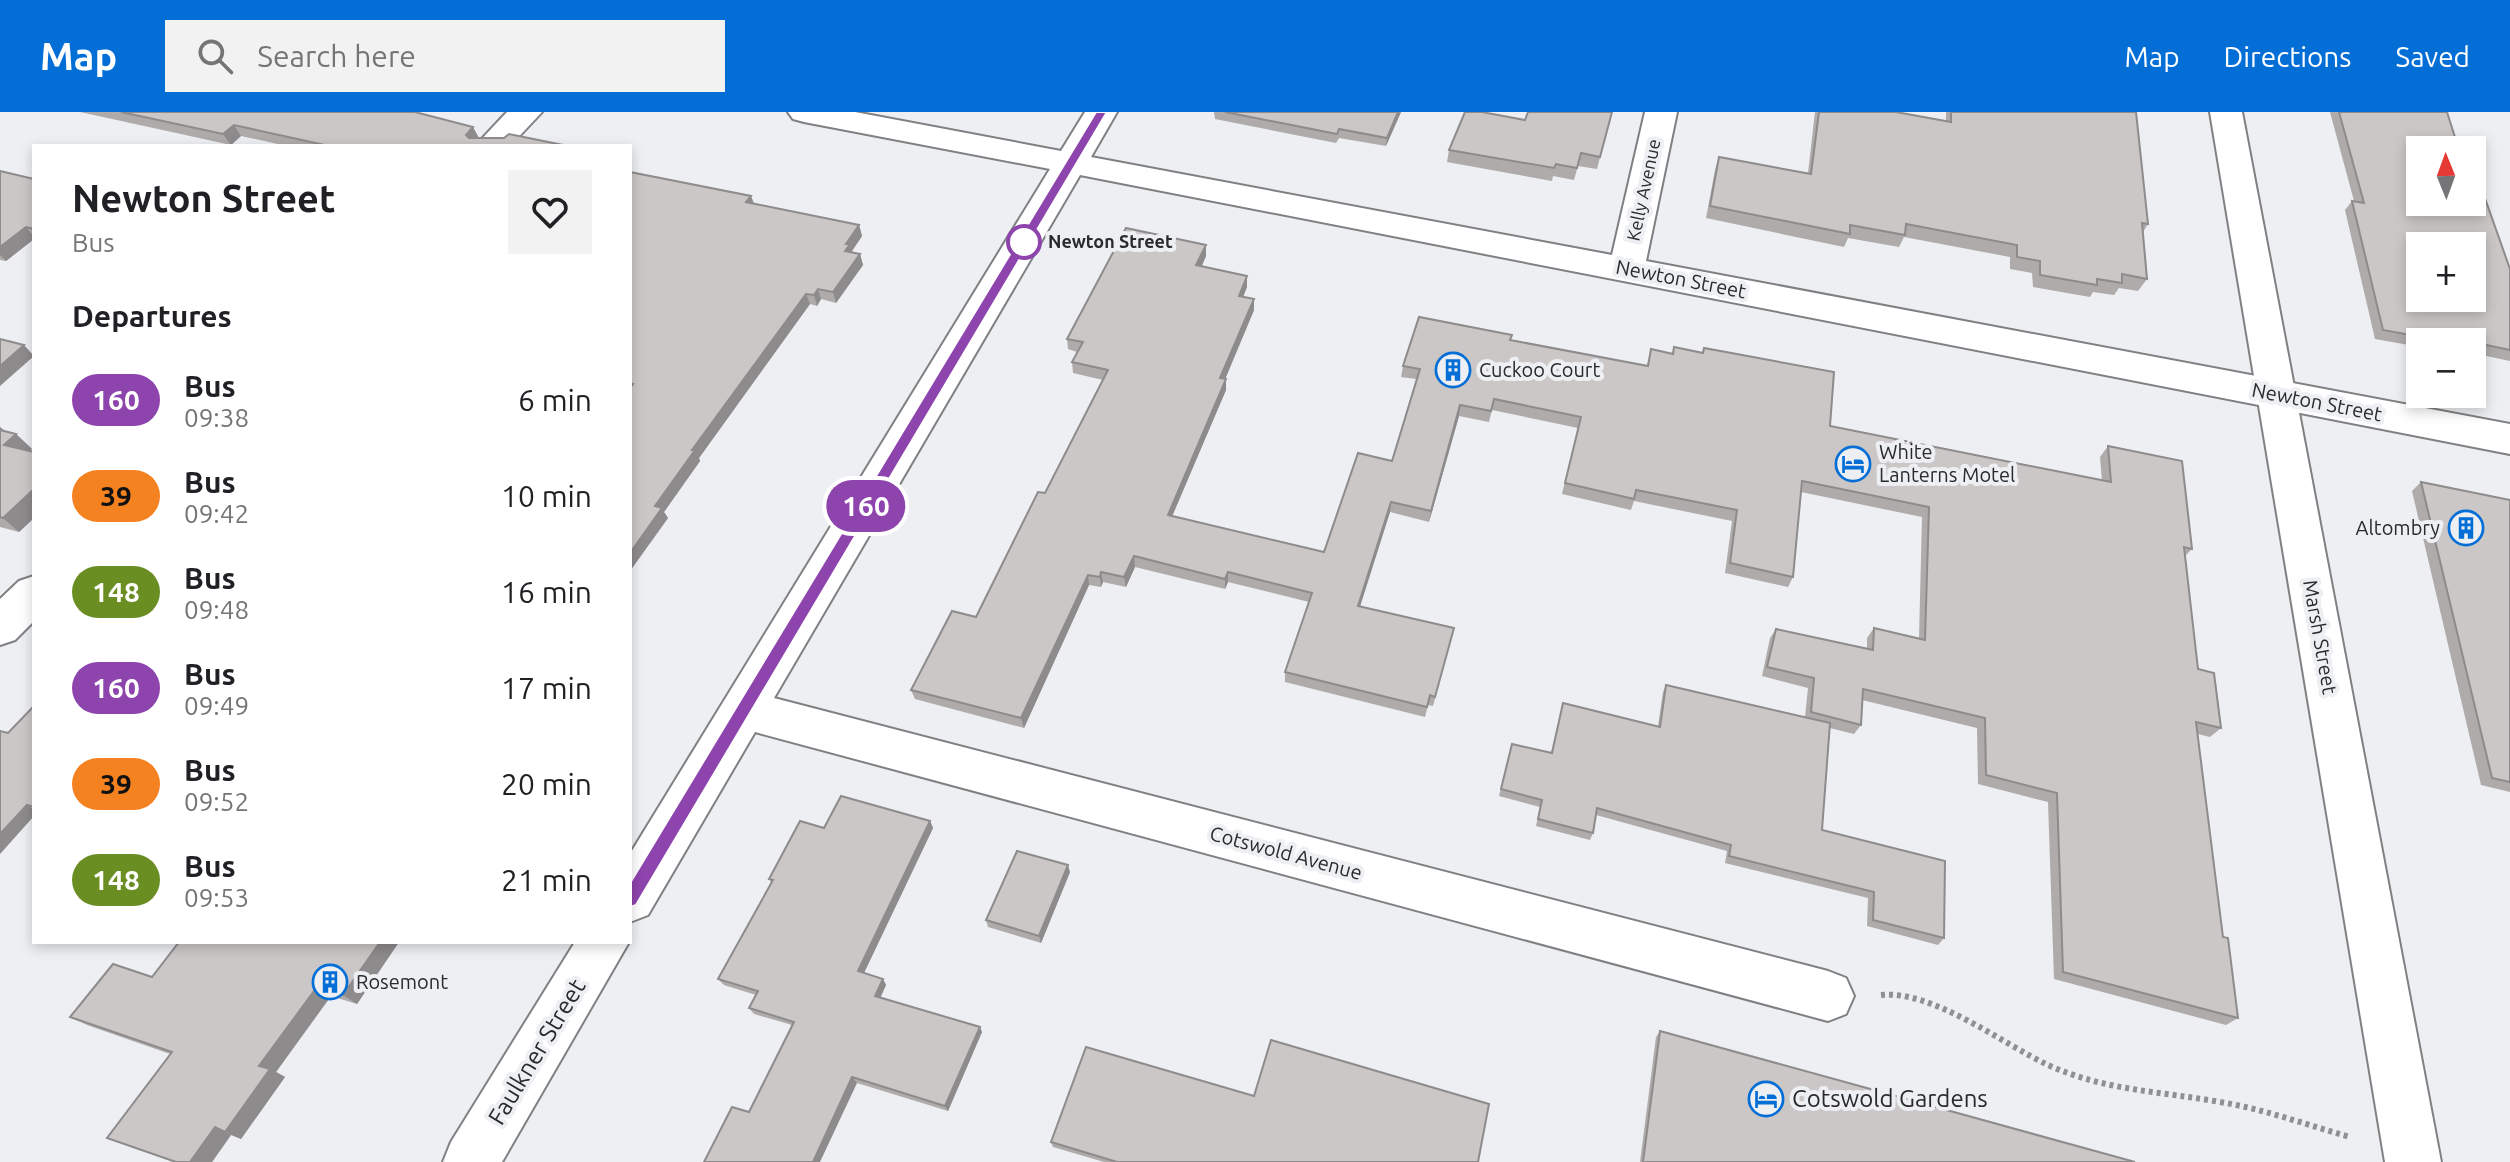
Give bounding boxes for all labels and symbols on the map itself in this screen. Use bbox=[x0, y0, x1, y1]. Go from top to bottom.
north arrow bbox=[2406, 136, 2486, 216]
street label: Kelly Avenue bbox=[1622, 137, 1664, 243]
marker: Newton Street bbox=[1007, 225, 1041, 259]
place label: Newton Street bbox=[1048, 231, 1173, 251]
street label: Newton Street bbox=[1614, 255, 1748, 302]
building icon: Cuckoo Court bbox=[1434, 351, 1472, 389]
place label: Cuckoo Court bbox=[1479, 358, 1600, 381]
street label: Newton Street bbox=[2250, 378, 2384, 425]
place label: White Lanterns Motel bbox=[1879, 440, 2015, 486]
hotel icon: White Lanterns Motel bbox=[1834, 445, 1872, 483]
line badge: 160 bbox=[820, 480, 912, 532]
building icon: Altombry bbox=[2447, 509, 2485, 547]
place label: Altombry bbox=[2356, 516, 2440, 539]
street label: Marsh Street bbox=[2299, 578, 2342, 696]
street label: Cotswold Avenue bbox=[1208, 821, 1365, 884]
building icon: Rosemont bbox=[311, 963, 349, 1001]
place label: Rosemont bbox=[356, 970, 448, 993]
street label: Faulkner Street bbox=[483, 974, 591, 1129]
hotel icon: Cotswold Gardens bbox=[1747, 1080, 1785, 1118]
place label: Cotswold Gardens bbox=[1792, 1085, 1988, 1112]

